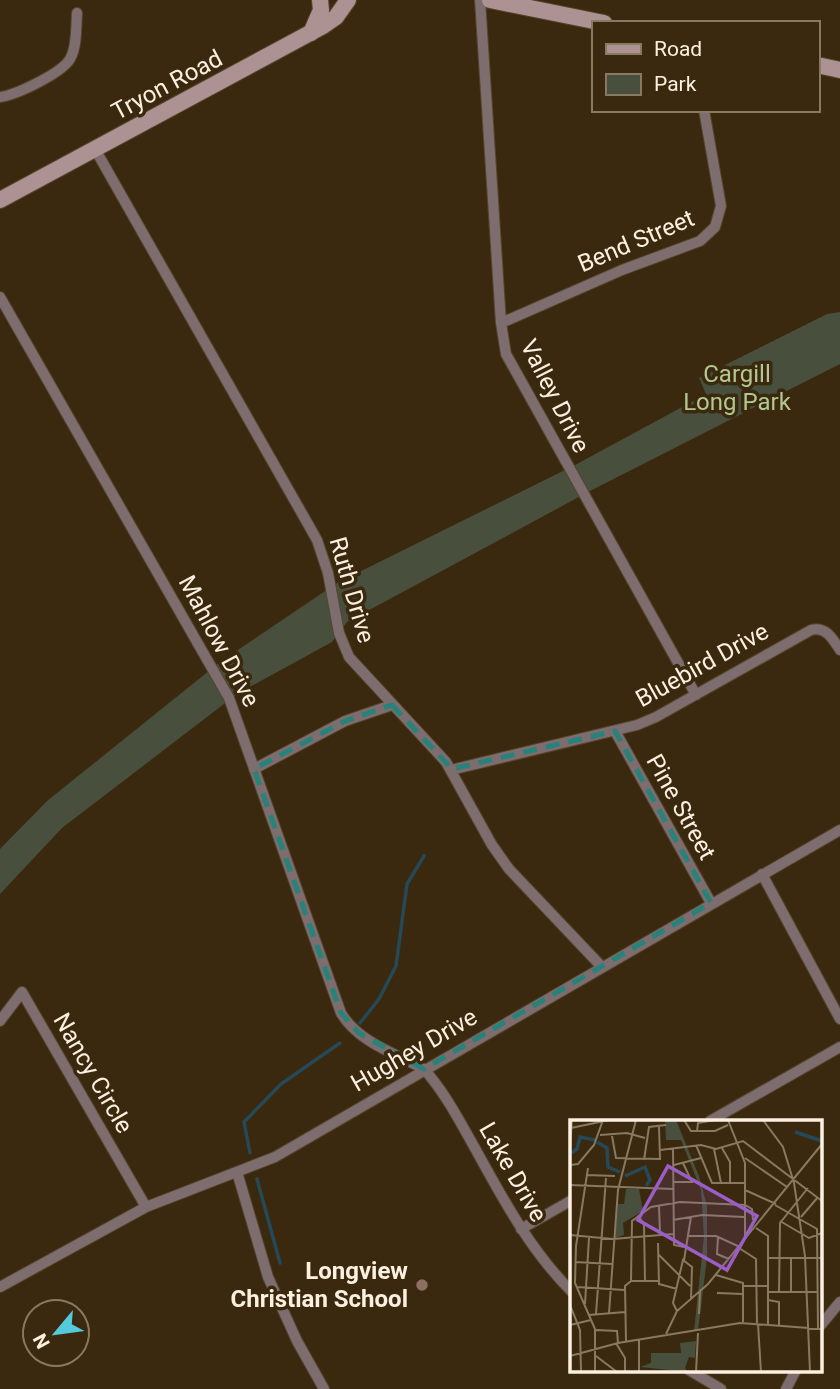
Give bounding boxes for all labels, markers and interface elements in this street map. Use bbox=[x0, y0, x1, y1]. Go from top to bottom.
legend bbox=[592, 21, 819, 112]
text: Road bbox=[654, 37, 702, 61]
street label: Tryon Road bbox=[107, 44, 227, 126]
text: Park bbox=[654, 72, 697, 96]
street label: Bend Street bbox=[574, 204, 699, 278]
street label: Valley Drive bbox=[515, 335, 595, 457]
park label: Cargill Long Park bbox=[683, 360, 792, 416]
street label: Ruth Drive bbox=[324, 534, 380, 646]
street label: Mahlow Drive bbox=[173, 571, 265, 711]
street label: Bluebird Drive bbox=[631, 617, 773, 713]
street label: Pine Street bbox=[641, 749, 721, 865]
street label: Hughey Drive bbox=[346, 1003, 482, 1097]
street label: Nancy Circle bbox=[47, 1008, 139, 1138]
street label: Lake Drive bbox=[473, 1117, 553, 1227]
inset map bbox=[570, 1120, 822, 1372]
place label: Longview Christian School bbox=[230, 1257, 408, 1313]
marker: Longview Christian School bbox=[414, 1277, 430, 1293]
north arrow bbox=[21, 1298, 91, 1368]
text: N bbox=[28, 1330, 55, 1352]

